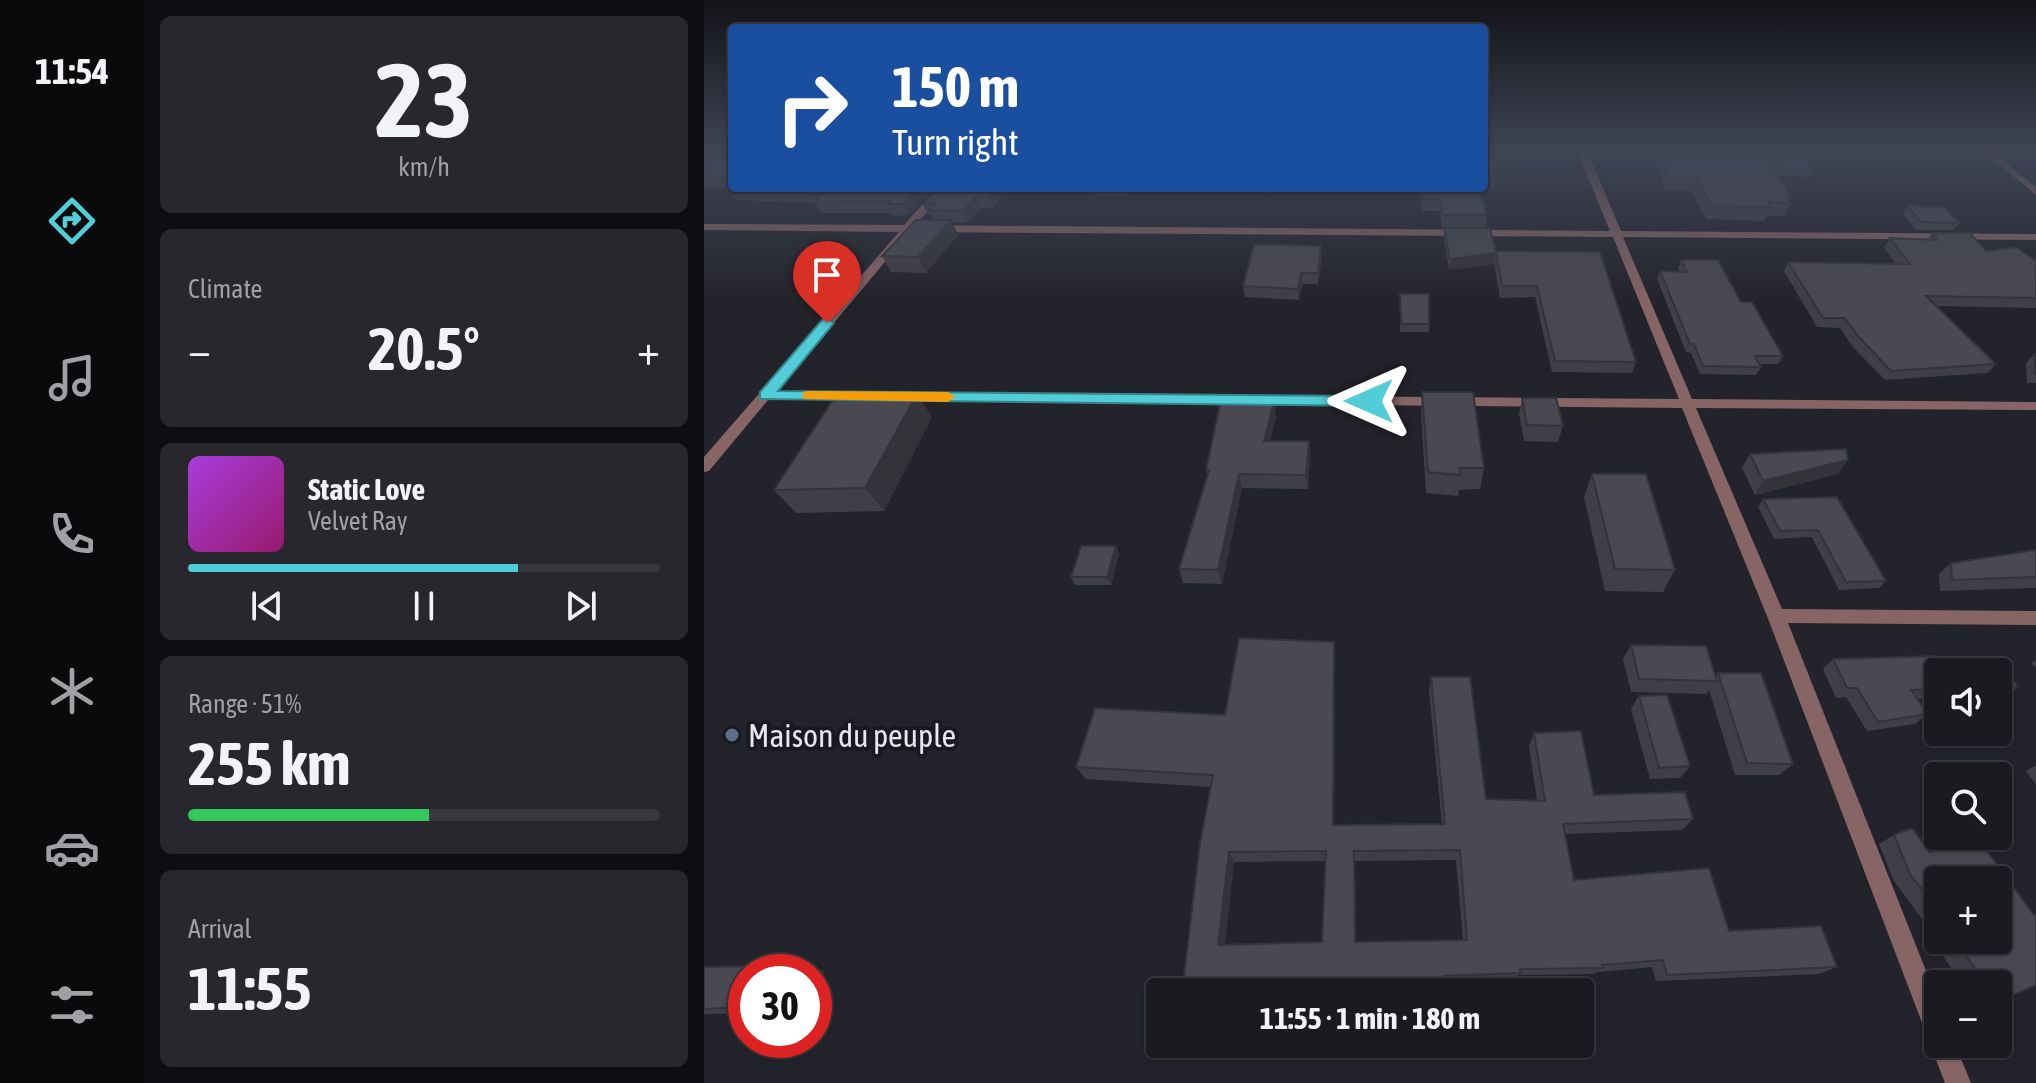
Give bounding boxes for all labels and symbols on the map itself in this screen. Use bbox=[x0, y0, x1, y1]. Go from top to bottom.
pin bbox=[793, 241, 861, 323]
position arrow bbox=[1327, 359, 1411, 443]
place label: Maison du peuple bbox=[748, 717, 956, 754]
marker: Maison du peuple bbox=[723, 726, 741, 744]
speed limit sign: 30 bbox=[728, 954, 832, 1058]

